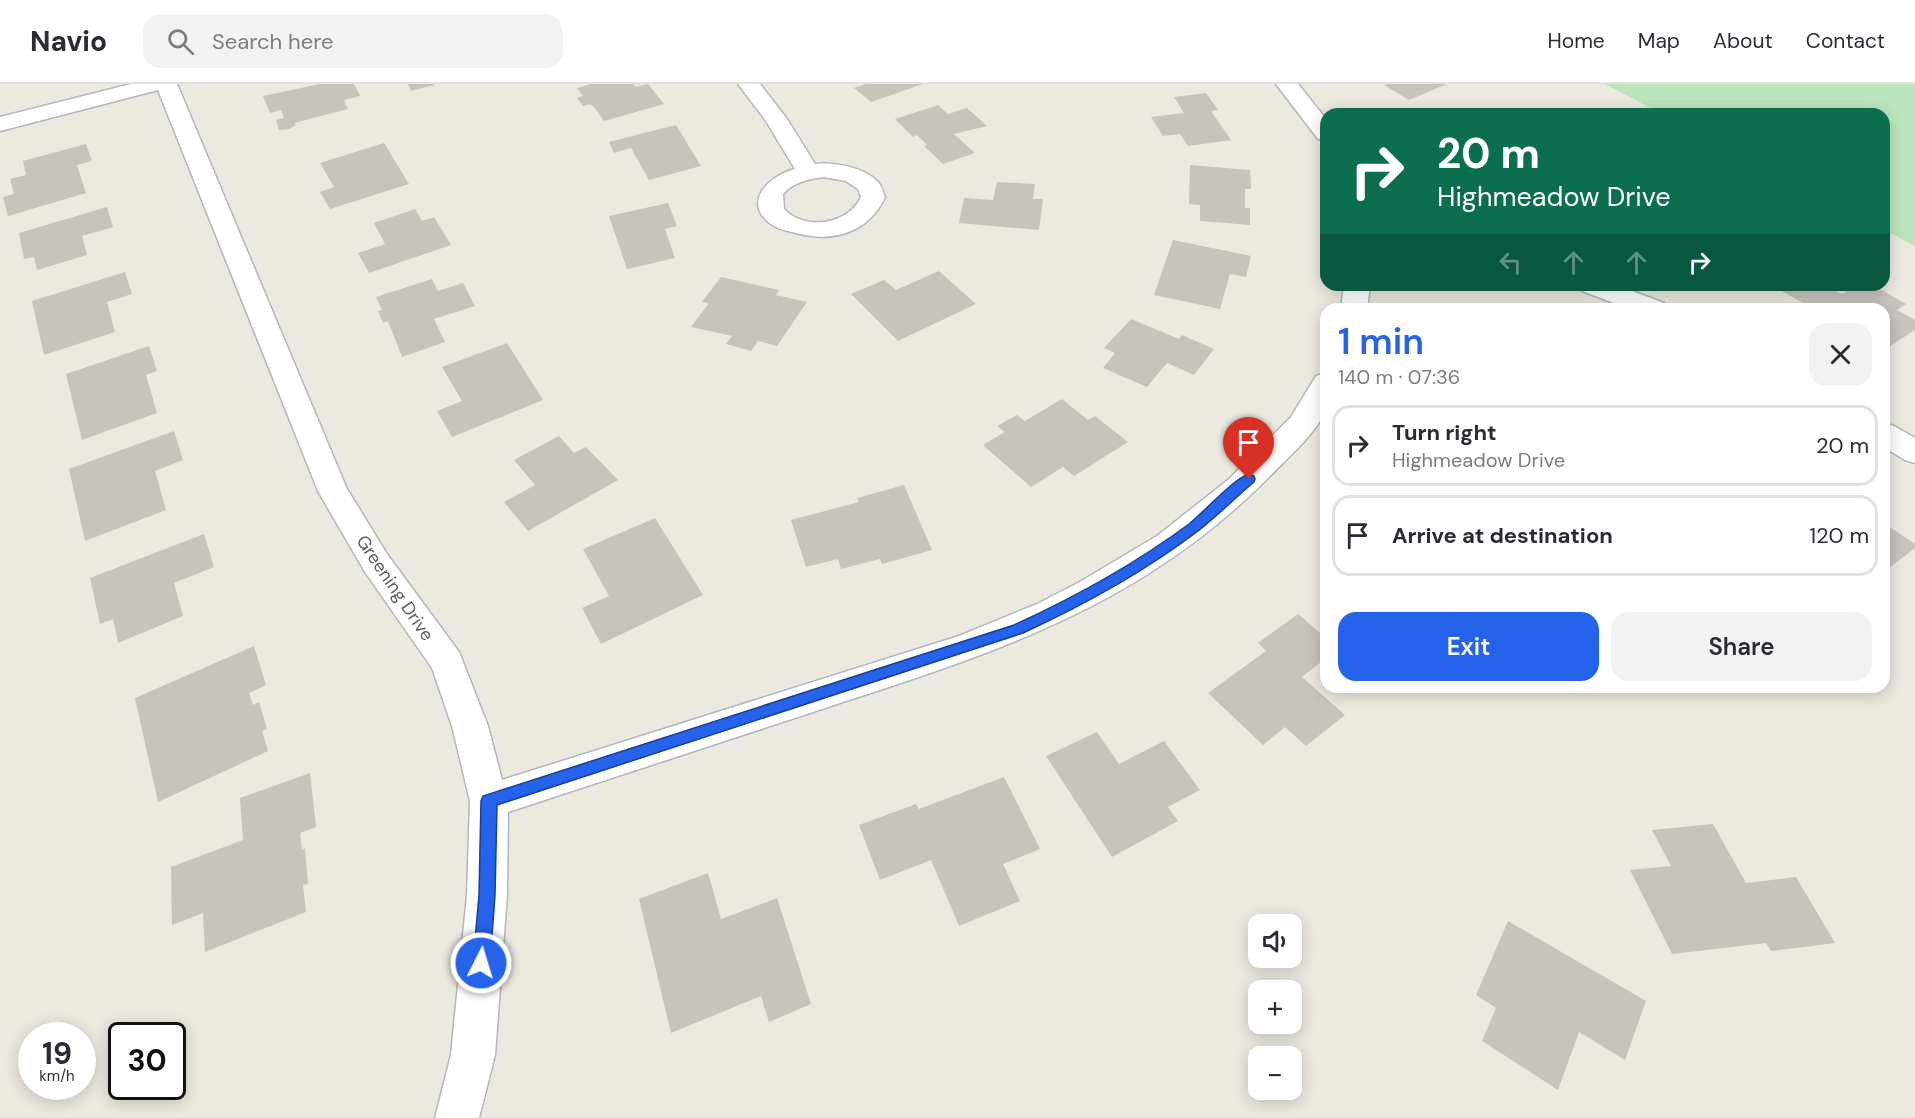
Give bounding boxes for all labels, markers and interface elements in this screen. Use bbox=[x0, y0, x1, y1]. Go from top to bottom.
search box bbox=[143, 14, 563, 68]
text: Navio bbox=[30, 23, 107, 60]
icon: search bbox=[164, 25, 197, 58]
text: Search here bbox=[212, 27, 333, 56]
text: Home bbox=[1547, 27, 1605, 55]
text: Map bbox=[1638, 27, 1680, 55]
text: About bbox=[1713, 27, 1773, 55]
text: Contact bbox=[1806, 27, 1885, 55]
text: 20 m bbox=[1437, 126, 1540, 181]
icon: right bbox=[1338, 132, 1416, 210]
text: Highmeadow Drive bbox=[1437, 179, 1671, 214]
icon: left bbox=[1494, 246, 1527, 279]
icon: ahead bbox=[1557, 246, 1590, 279]
icon: ahead bbox=[1620, 246, 1653, 279]
icon: right bbox=[1683, 246, 1716, 279]
text: 1 min bbox=[1338, 318, 1424, 365]
button: close bbox=[1809, 323, 1872, 386]
text: 140 m · 07:36 bbox=[1338, 364, 1460, 390]
pin bbox=[1223, 417, 1274, 479]
text: Turn right bbox=[1392, 418, 1497, 447]
icon: arrive bbox=[1232, 426, 1265, 459]
icon: right bbox=[1341, 429, 1374, 462]
text: 20 m bbox=[1816, 431, 1869, 460]
text: Highmeadow Drive bbox=[1392, 447, 1565, 473]
icon: arrive bbox=[1341, 519, 1374, 552]
text: Arrive at destination bbox=[1392, 521, 1613, 550]
text: 120 m bbox=[1809, 521, 1869, 550]
street label: Greening Drive bbox=[351, 530, 439, 646]
button: Exit bbox=[1338, 612, 1599, 681]
button: Share bbox=[1611, 612, 1872, 681]
map controls bbox=[1248, 914, 1302, 1100]
button: sound bbox=[1248, 914, 1302, 968]
position arrow bbox=[449, 931, 513, 995]
button: + bbox=[1248, 980, 1302, 1034]
speed limit sign: 30 bbox=[108, 1022, 186, 1100]
text: 19 bbox=[42, 1034, 72, 1073]
button: − bbox=[1248, 1046, 1302, 1100]
text: km/h bbox=[39, 1066, 75, 1086]

